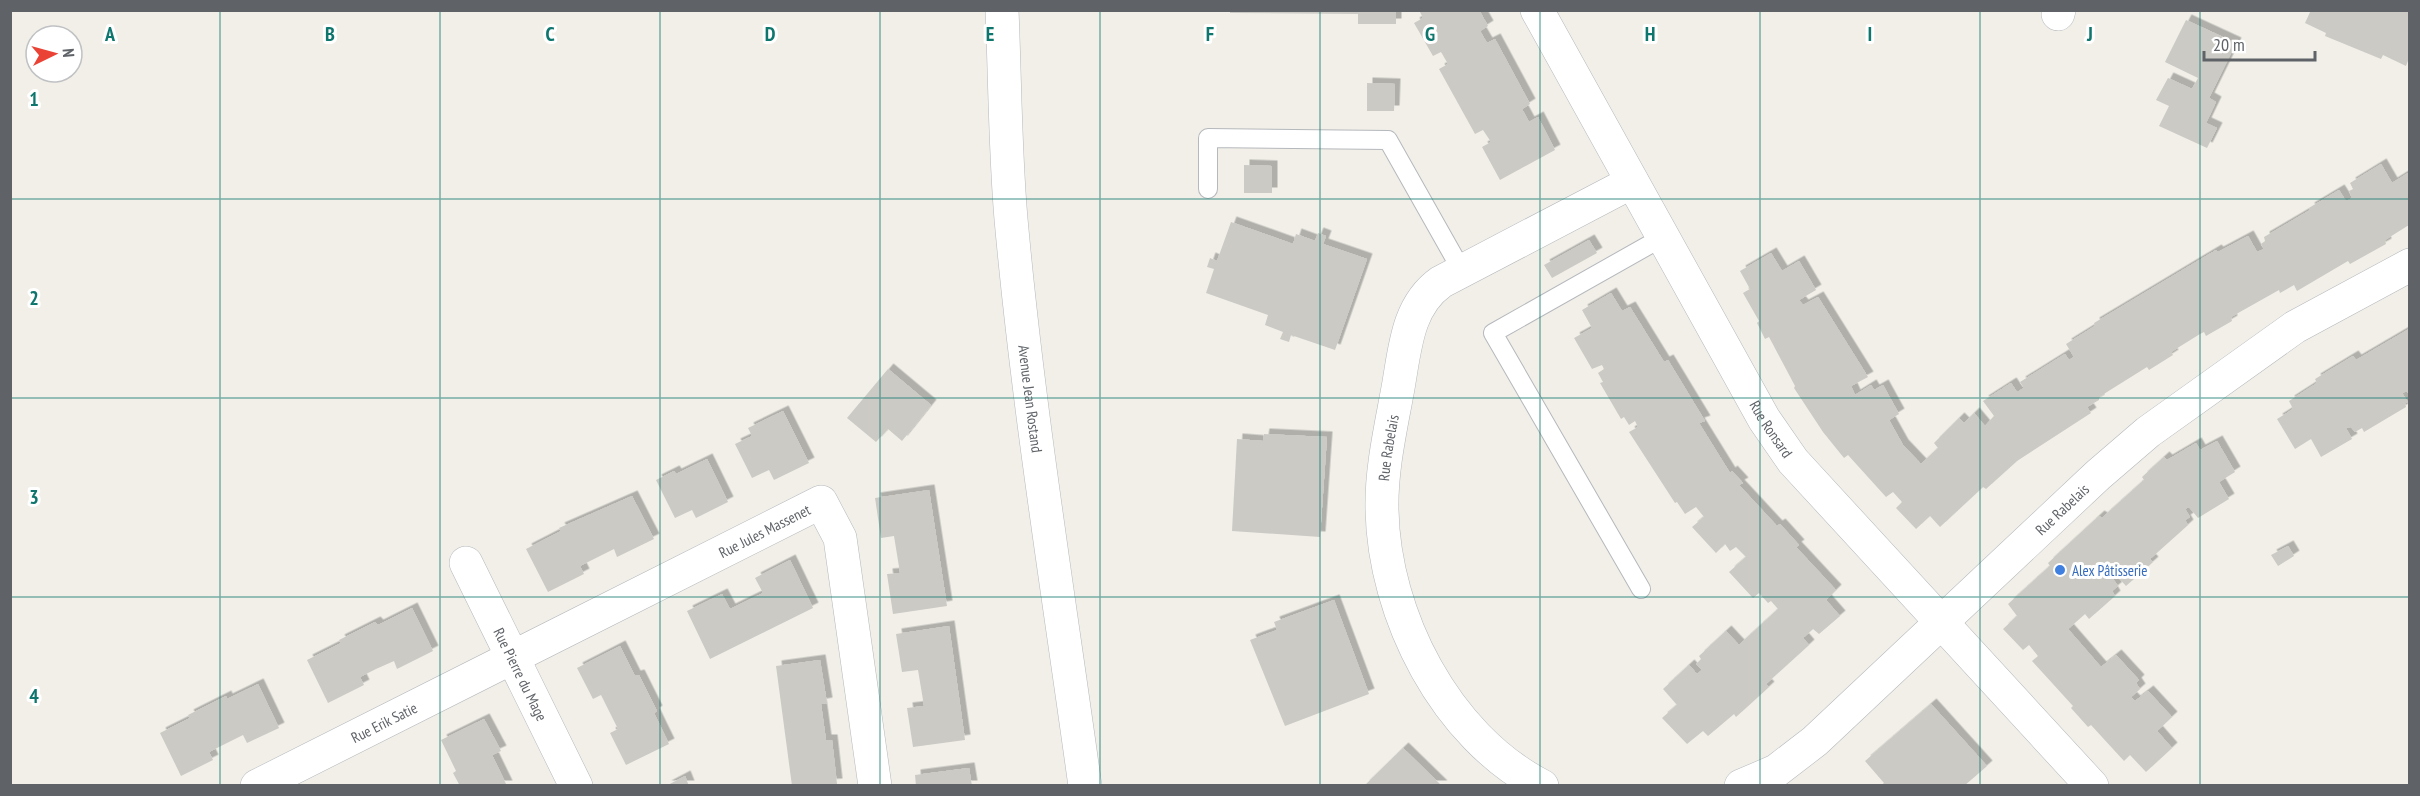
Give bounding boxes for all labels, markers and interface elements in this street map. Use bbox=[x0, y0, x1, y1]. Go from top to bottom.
text: A bbox=[104, 21, 116, 47]
text: B bbox=[325, 21, 335, 47]
text: C bbox=[545, 21, 555, 47]
text: D bbox=[765, 21, 776, 47]
text: E bbox=[986, 21, 994, 47]
text: F bbox=[1206, 21, 1214, 47]
text: G bbox=[1425, 21, 1435, 47]
text: H bbox=[1645, 21, 1655, 47]
text: I bbox=[1868, 21, 1872, 47]
text: J bbox=[2086, 21, 2093, 47]
north arrow bbox=[24, 24, 84, 84]
scale bar bbox=[2204, 24, 2315, 62]
text: 20 m bbox=[2213, 33, 2245, 56]
text: N bbox=[59, 48, 79, 58]
text: 1 bbox=[29, 86, 39, 112]
text: 2 bbox=[29, 285, 39, 311]
street label: Avenue Jean Rostand bbox=[1015, 344, 1047, 454]
street label: Rue Ronsard bbox=[1746, 397, 1797, 461]
street label: Rue Rabelais bbox=[1373, 413, 1402, 482]
street label: Rue Rabelais bbox=[2031, 479, 2093, 539]
text: 3 bbox=[29, 484, 39, 510]
street label: Rue Jules Massenet bbox=[715, 500, 813, 562]
place label: Alex Pâtisserie bbox=[2072, 561, 2148, 580]
marker: Alex Pâtisserie bbox=[2053, 563, 2067, 577]
street label: Rue Pierre du Mage bbox=[490, 625, 552, 724]
text: 4 bbox=[29, 683, 39, 709]
street label: Rue Erik Satie bbox=[348, 698, 420, 747]

